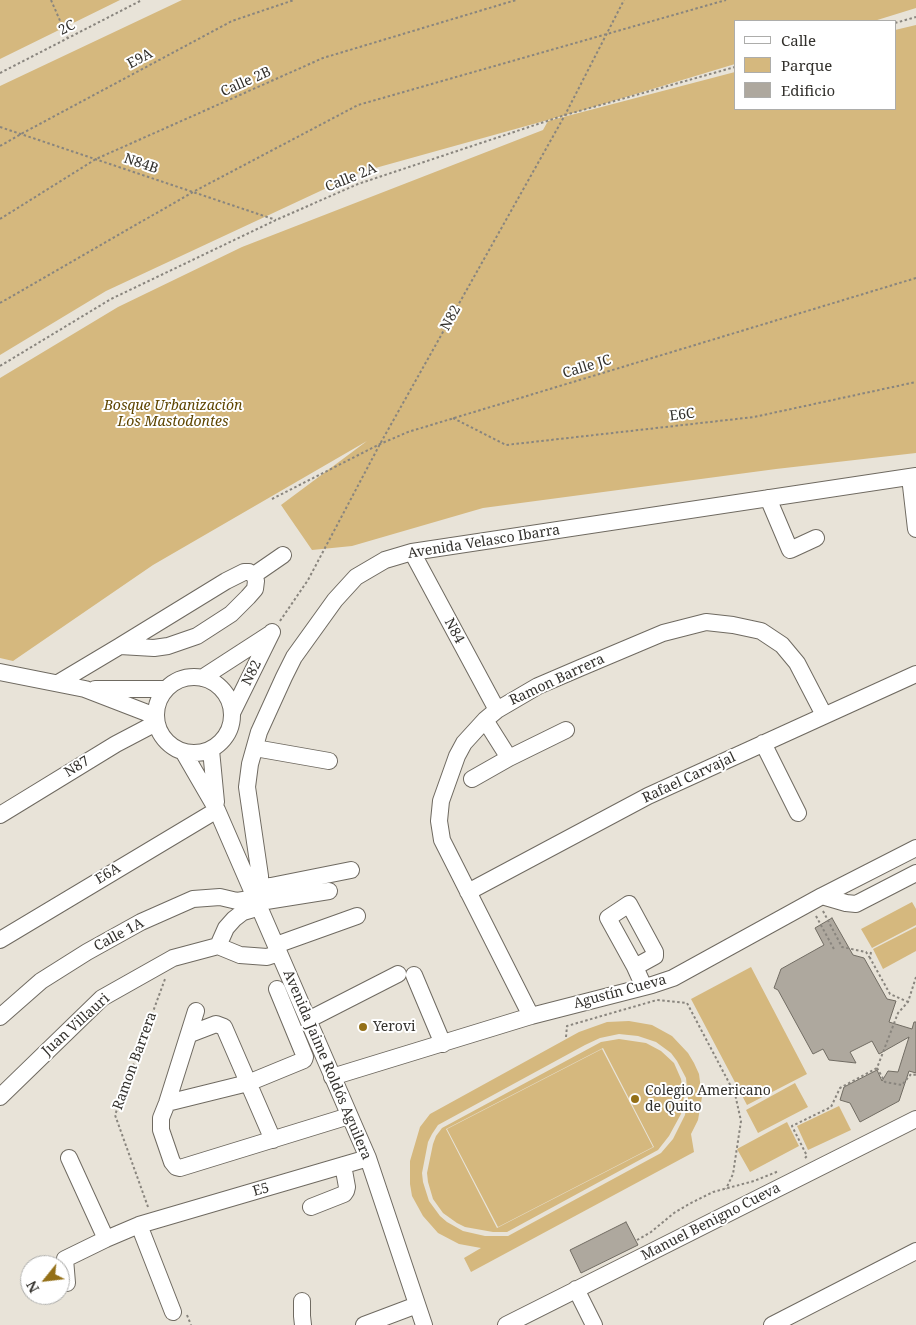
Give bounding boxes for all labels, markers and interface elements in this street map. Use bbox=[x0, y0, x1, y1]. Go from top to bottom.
street label: 2C bbox=[56, 17, 78, 39]
legend bbox=[734, 20, 896, 110]
text: Calle bbox=[781, 30, 816, 50]
street label: E9A bbox=[124, 45, 156, 73]
text: Parque bbox=[781, 55, 832, 75]
street label: Calle 2B bbox=[218, 63, 274, 101]
text: Edificio bbox=[781, 80, 835, 100]
street label: N84B bbox=[121, 150, 161, 178]
street label: Calle 2A bbox=[323, 160, 379, 196]
street label: N82 bbox=[437, 302, 465, 334]
street label: Calle JC bbox=[561, 352, 613, 382]
park label: Bosque Urbanización Los Mastodontes bbox=[104, 398, 242, 431]
street label: E6C bbox=[668, 405, 696, 425]
street label: Avenida Velasco Ibarra bbox=[407, 522, 561, 562]
street label: N84 bbox=[440, 615, 468, 647]
street label: Ramon Barrera bbox=[507, 651, 607, 709]
street label: N82 bbox=[239, 657, 265, 689]
street label: Rafael Carvajal bbox=[640, 749, 738, 807]
street label: N87 bbox=[61, 753, 93, 781]
street label: E6A bbox=[92, 860, 124, 888]
street label: Calle 1A bbox=[91, 915, 147, 955]
street label: Avenida Jaime Roldós Aguilera bbox=[279, 967, 375, 1163]
street label: Agustín Cueva bbox=[572, 972, 668, 1012]
street label: Juan Villauri bbox=[39, 990, 113, 1060]
street label: Ramon Barrera bbox=[110, 1010, 160, 1112]
place label: Yerovi bbox=[373, 1019, 416, 1035]
marker: Yerovi bbox=[357, 1021, 369, 1033]
place label: Colegio Americano de Quito bbox=[645, 1083, 771, 1116]
marker: Colegio Americano de Quito bbox=[629, 1093, 641, 1105]
street label: E5 bbox=[251, 1180, 271, 1200]
street label: Manuel Benigno Cueva bbox=[639, 1180, 783, 1264]
north arrow bbox=[20, 1255, 70, 1305]
text: N bbox=[21, 1278, 43, 1296]

